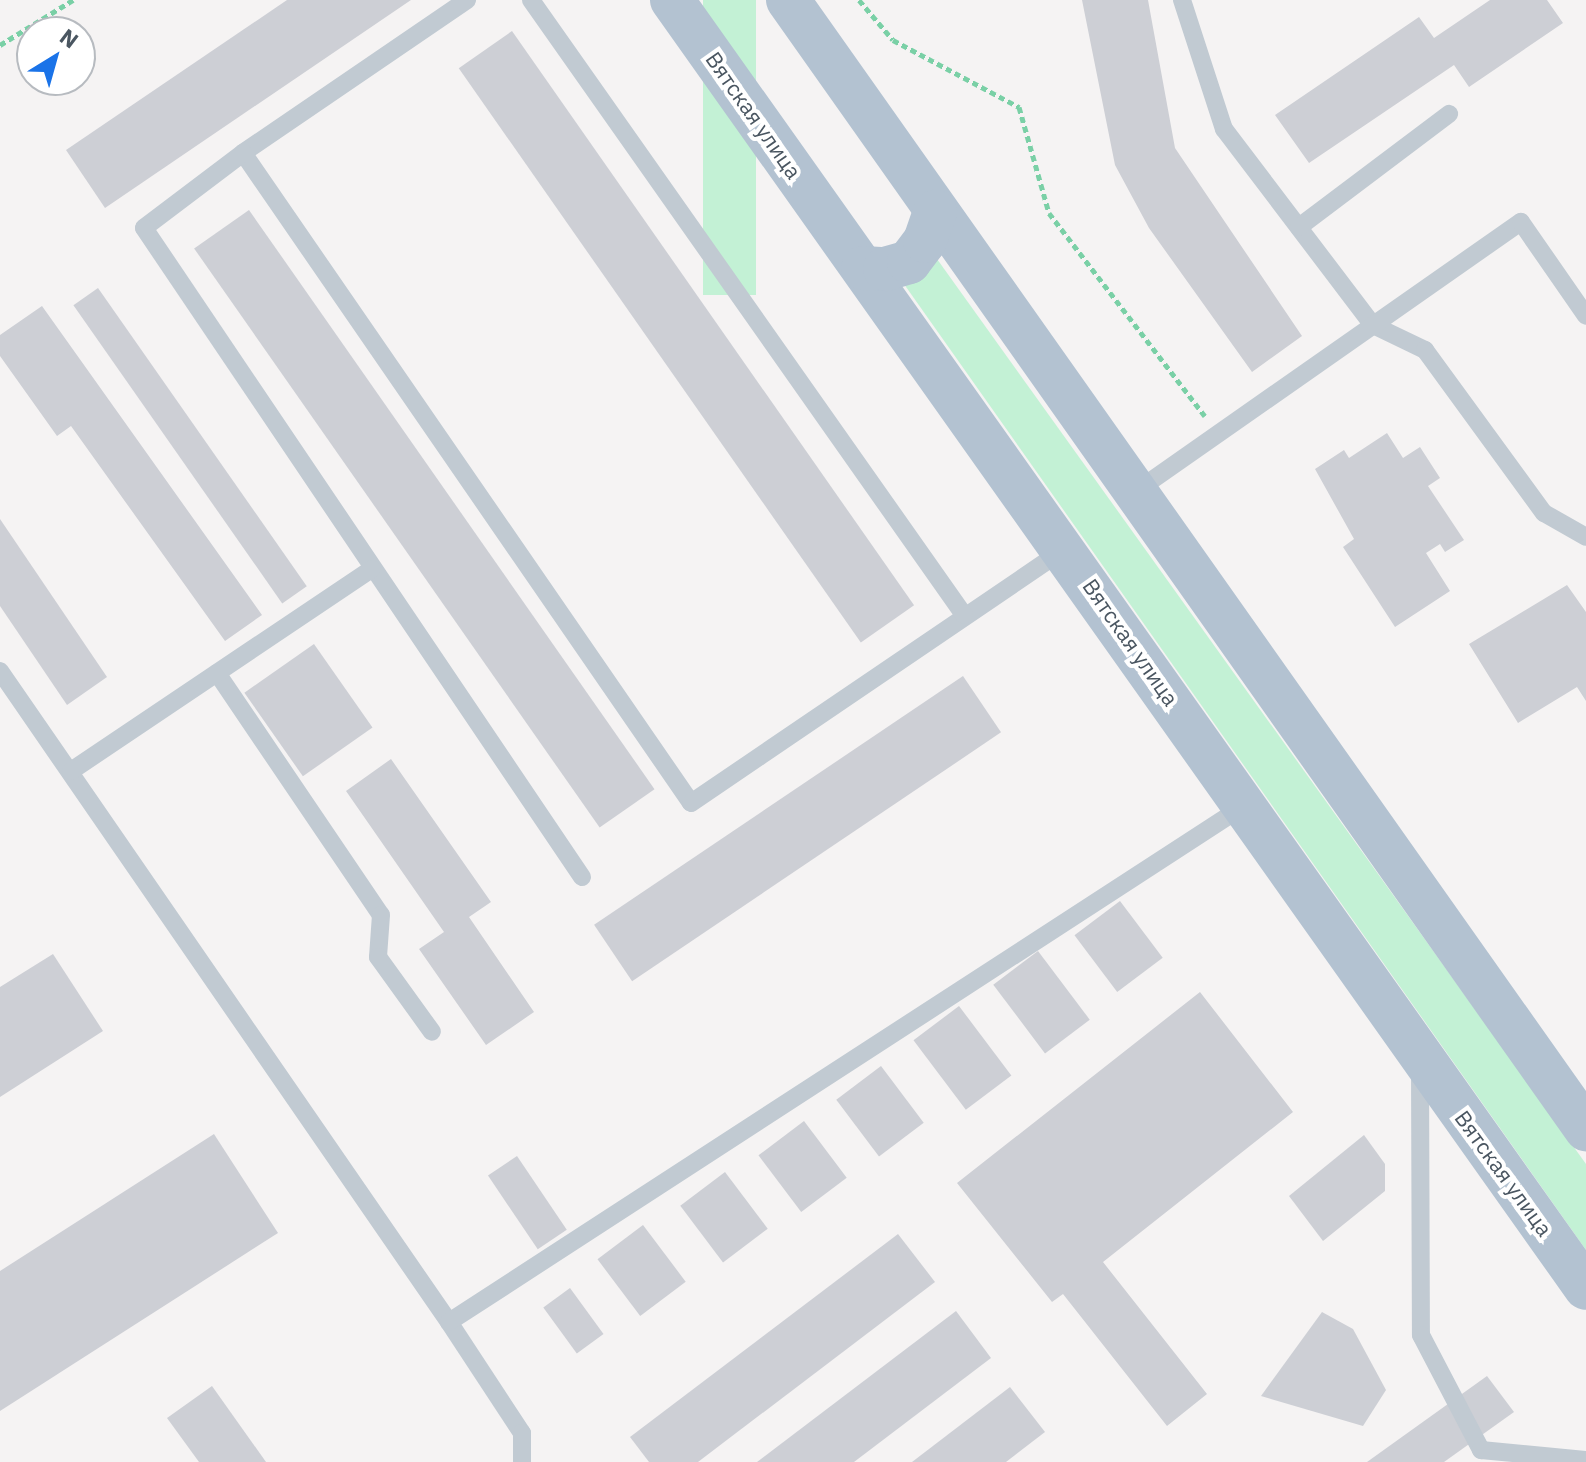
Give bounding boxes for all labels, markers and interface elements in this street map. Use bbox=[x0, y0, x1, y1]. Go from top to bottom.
north arrow bbox=[16, 16, 96, 96]
text: N bbox=[54, 22, 85, 54]
street label: Вятская улица bbox=[700, 46, 808, 184]
street label: Вятская улица bbox=[1077, 573, 1185, 711]
street label: Вятская улица bbox=[1450, 1105, 1558, 1241]

